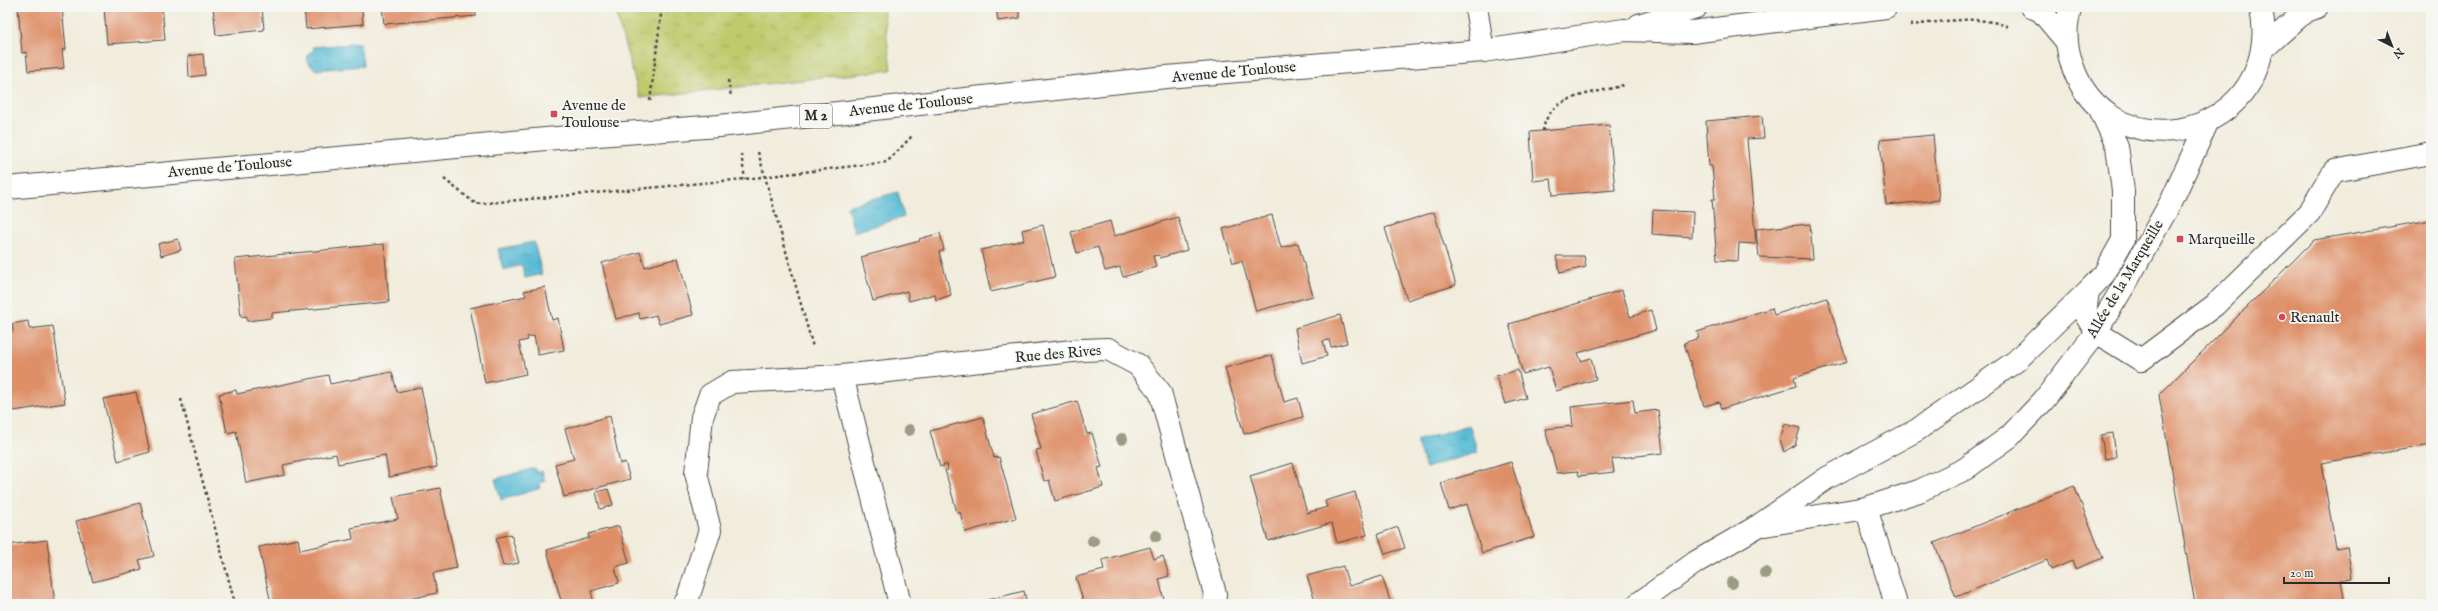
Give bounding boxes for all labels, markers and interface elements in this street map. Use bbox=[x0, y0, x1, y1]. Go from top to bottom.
north arrow bbox=[2372, 26, 2412, 66]
text: N bbox=[2389, 44, 2407, 61]
street label: Avenue de Toulouse bbox=[1170, 57, 1297, 87]
street label: Avenue de Toulouse bbox=[847, 89, 974, 121]
place label: Avenue de Toulouse bbox=[561, 96, 626, 132]
road number: M 2 bbox=[800, 104, 832, 128]
marker: Avenue de Toulouse bbox=[549, 109, 559, 119]
street label: Avenue de Toulouse bbox=[166, 152, 293, 182]
street label: Allée de la Marqueille bbox=[2082, 216, 2168, 342]
place label: Marqueille bbox=[2188, 230, 2255, 249]
marker: Marqueille bbox=[2175, 234, 2185, 244]
place label: Renault bbox=[2290, 308, 2340, 327]
marker: Renault bbox=[2277, 312, 2287, 322]
street label: Rue des Rives bbox=[1014, 341, 1102, 367]
scale bar bbox=[2284, 559, 2389, 585]
text: 20 m bbox=[2290, 566, 2313, 581]

